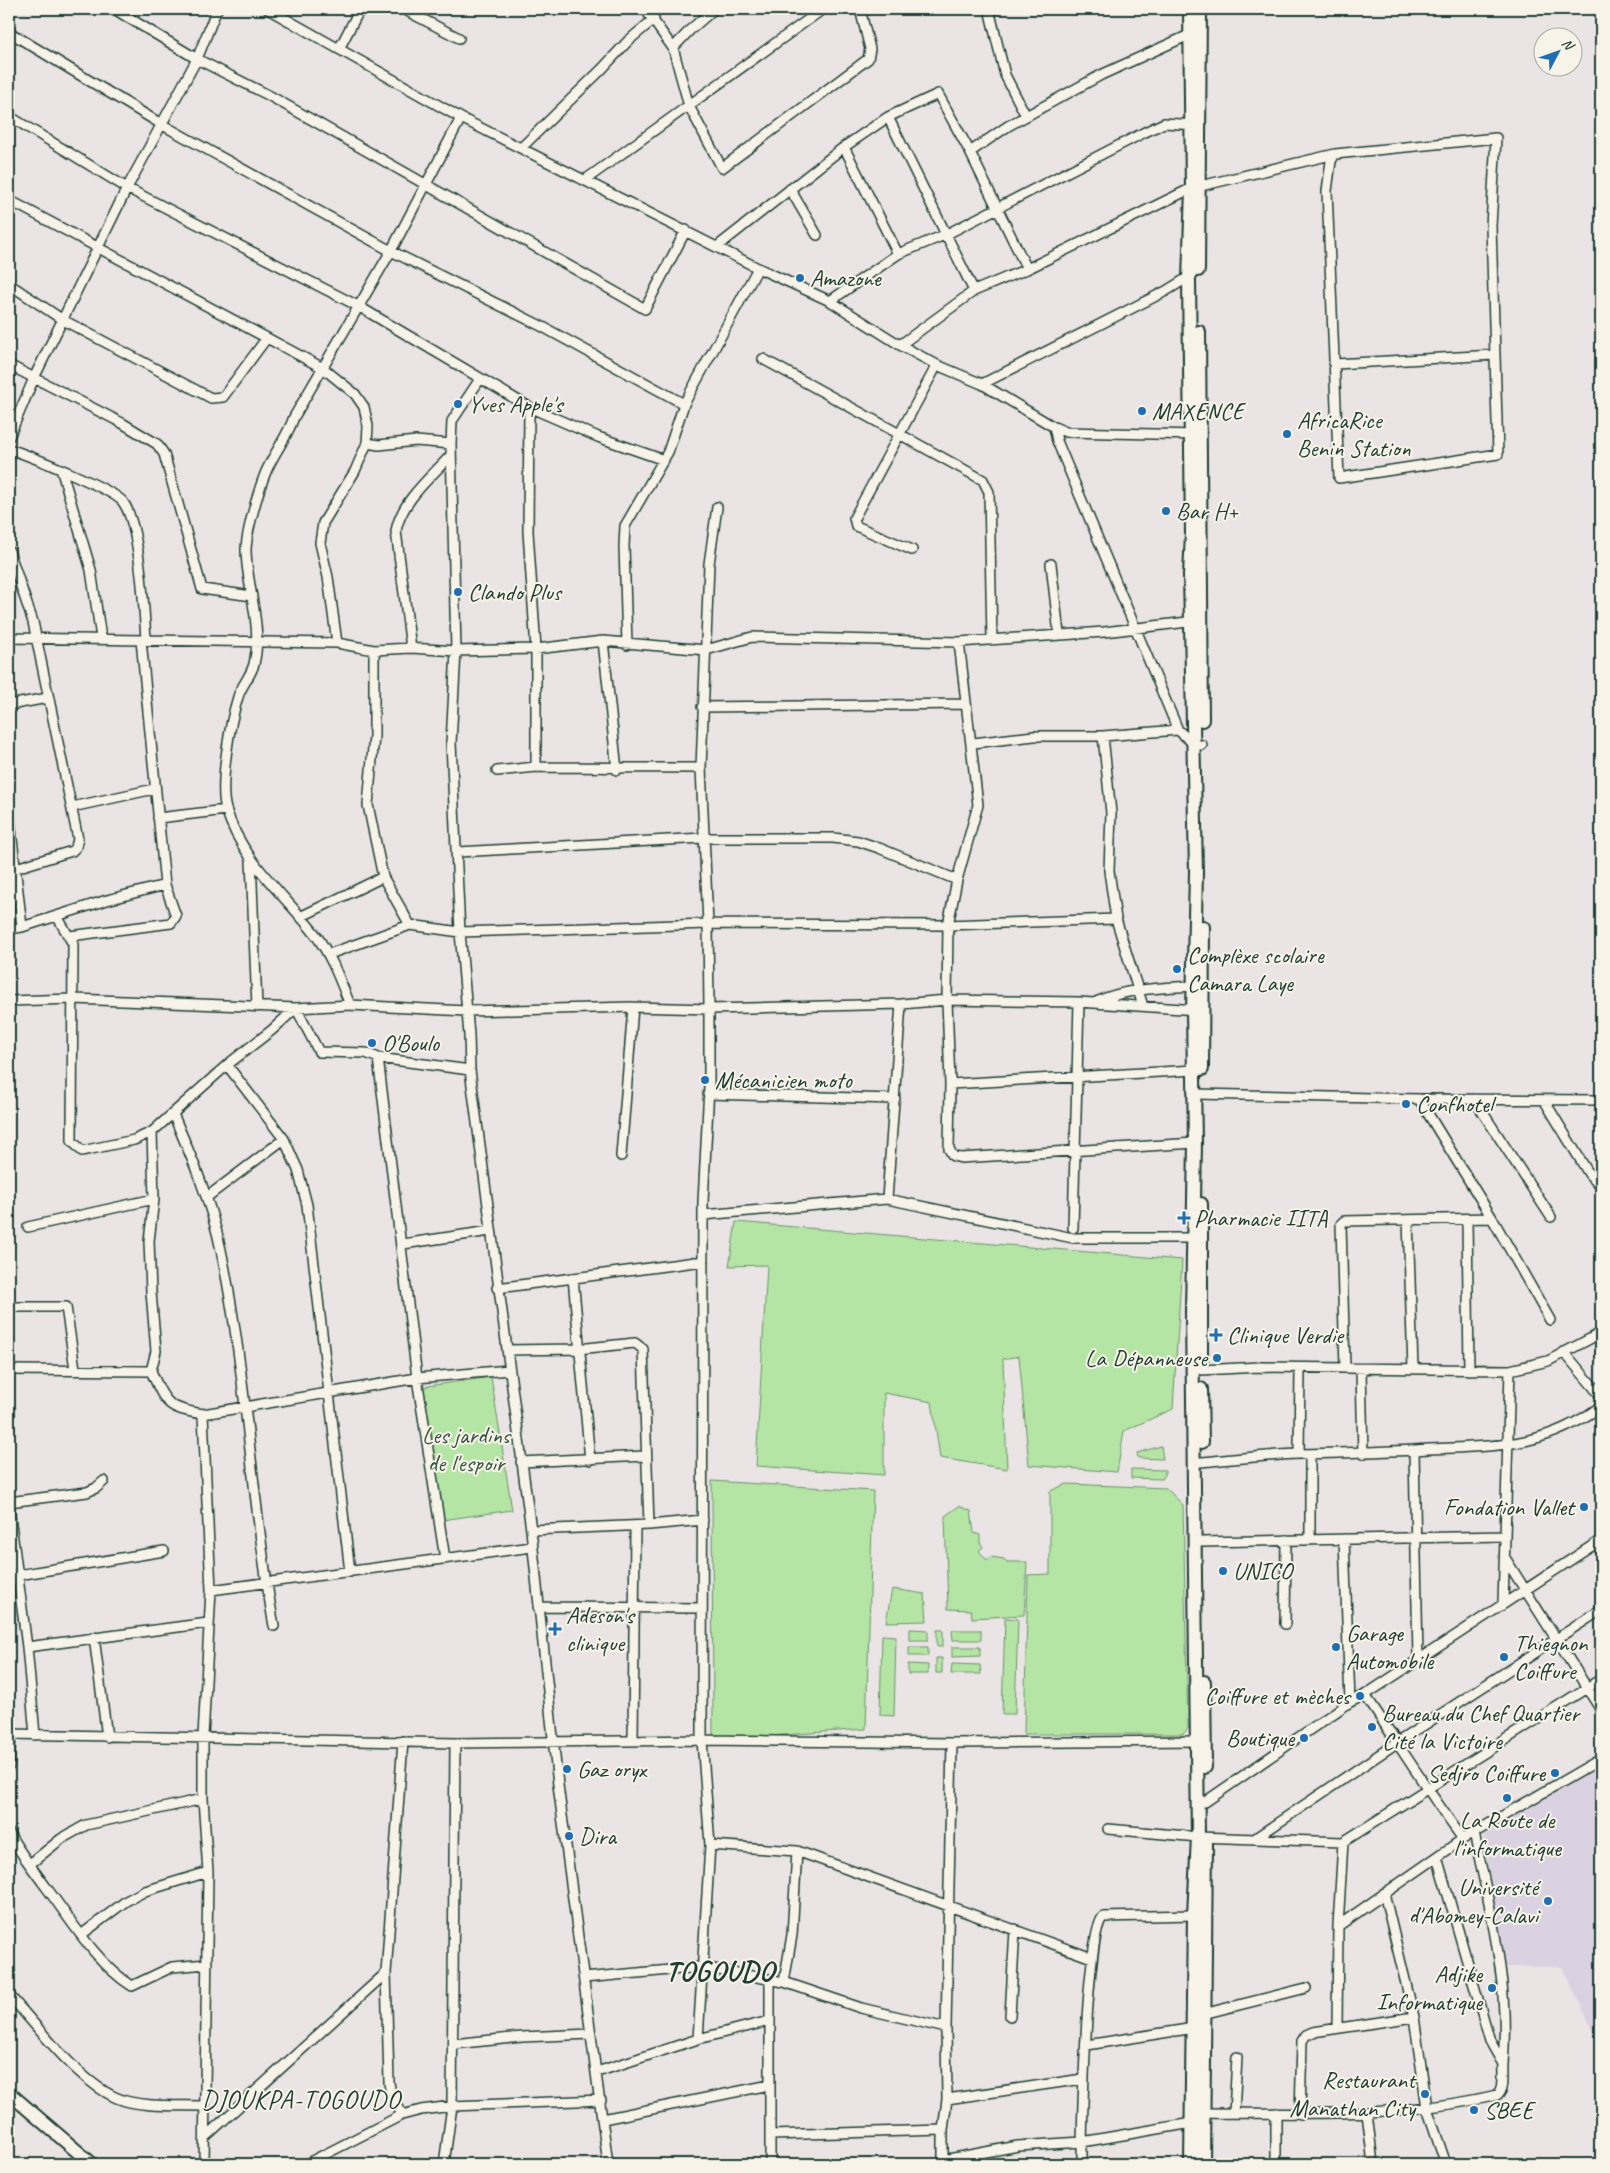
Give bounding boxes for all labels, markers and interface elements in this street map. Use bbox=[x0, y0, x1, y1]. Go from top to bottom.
north arrow bbox=[1532, 28, 1582, 78]
text: N bbox=[1558, 35, 1578, 54]
place label: Amazone bbox=[810, 263, 883, 293]
marker: Amazone bbox=[794, 272, 806, 284]
place label: Yves Apple's bbox=[468, 389, 565, 419]
place label: MAXENCE bbox=[1152, 396, 1247, 426]
marker: Yves Apple's bbox=[452, 398, 464, 410]
marker: MAXENCE bbox=[1136, 405, 1148, 417]
place label: AfricaRice Benin Station bbox=[1297, 405, 1411, 463]
marker: AfricaRice Benin Station bbox=[1281, 428, 1293, 440]
place label: Bar H+ bbox=[1176, 496, 1239, 526]
marker: Bar H+ bbox=[1160, 505, 1172, 517]
place label: Clando Plus bbox=[468, 577, 563, 607]
marker: Clando Plus bbox=[452, 586, 464, 598]
place label: Complèxe scolaire Camara Laye bbox=[1187, 940, 1326, 998]
marker: Complèxe scolaire Camara Laye bbox=[1171, 963, 1183, 975]
place label: O'Boulo bbox=[382, 1028, 441, 1058]
marker: O'Boulo bbox=[366, 1037, 378, 1049]
place label: Mécanicien moto bbox=[715, 1065, 853, 1095]
marker: Mécanicien moto bbox=[699, 1074, 711, 1086]
place label: Confhotel bbox=[1416, 1089, 1497, 1119]
marker: Confhotel bbox=[1400, 1098, 1412, 1110]
place label: Pharmacie IITA bbox=[1194, 1203, 1329, 1233]
marker: Pharmacie IITA bbox=[1178, 1212, 1190, 1224]
place label: Clinique Verdie bbox=[1227, 1320, 1345, 1350]
marker: Clinique Verdie bbox=[1209, 1328, 1223, 1342]
place label: La Dépanneuse bbox=[1085, 1343, 1209, 1373]
marker: La Dépanneuse bbox=[1211, 1352, 1223, 1364]
park label: Les jardins de l'espoir bbox=[422, 1420, 512, 1478]
place label: Fondation Vallet bbox=[1444, 1492, 1576, 1522]
marker: Fondation Vallet bbox=[1578, 1501, 1590, 1513]
place label: UNICO bbox=[1233, 1556, 1295, 1586]
marker: UNICO bbox=[1217, 1565, 1229, 1577]
place label: Adeson's clinique bbox=[566, 1600, 637, 1658]
place label: Garage Automobile bbox=[1346, 1618, 1435, 1676]
marker: Adeson's clinique bbox=[548, 1622, 562, 1636]
place label: Thiegnon Coiffure bbox=[1514, 1628, 1589, 1686]
marker: Garage Automobile bbox=[1330, 1641, 1342, 1653]
marker: Thiegnon Coiffure bbox=[1498, 1651, 1510, 1663]
place label: Coiffure et mèches bbox=[1204, 1681, 1352, 1711]
marker: Coiffure et mèches bbox=[1354, 1690, 1366, 1702]
place label: Bureau du Chef Quartier Cité la Victoire bbox=[1382, 1698, 1581, 1756]
marker: Bureau du Chef Quartier Cité la Victoire bbox=[1366, 1721, 1378, 1733]
place label: Boutique bbox=[1226, 1723, 1296, 1753]
marker: Boutique bbox=[1298, 1732, 1310, 1744]
place label: Gaz oryx bbox=[577, 1754, 648, 1784]
place label: Sedjro Coiffure bbox=[1427, 1758, 1547, 1788]
marker: Gaz oryx bbox=[561, 1763, 573, 1775]
marker: Sedjro Coiffure bbox=[1549, 1767, 1561, 1779]
marker: La Route de l'informatique bbox=[1501, 1792, 1513, 1804]
place label: La Route de l'informatique bbox=[1453, 1805, 1563, 1863]
place label: Dira bbox=[579, 1821, 617, 1851]
marker: Dira bbox=[563, 1830, 575, 1842]
place label: Université d'Abomey-Calavi bbox=[1408, 1872, 1542, 1930]
marker: Université d'Abomey-Calavi bbox=[1542, 1895, 1554, 1907]
district label: TOGOUDO bbox=[665, 1952, 778, 1989]
place label: Adjike Informatique bbox=[1377, 1959, 1484, 2017]
marker: Adjike Informatique bbox=[1486, 1982, 1498, 1994]
place label: Restaurant Manathan City bbox=[1290, 2065, 1417, 2123]
district label: DJOUKPA-TOGOUDO bbox=[201, 2083, 403, 2116]
marker: Restaurant Manathan City bbox=[1419, 2088, 1431, 2100]
place label: SBEE bbox=[1484, 2095, 1536, 2125]
marker: SBEE bbox=[1468, 2104, 1480, 2116]

